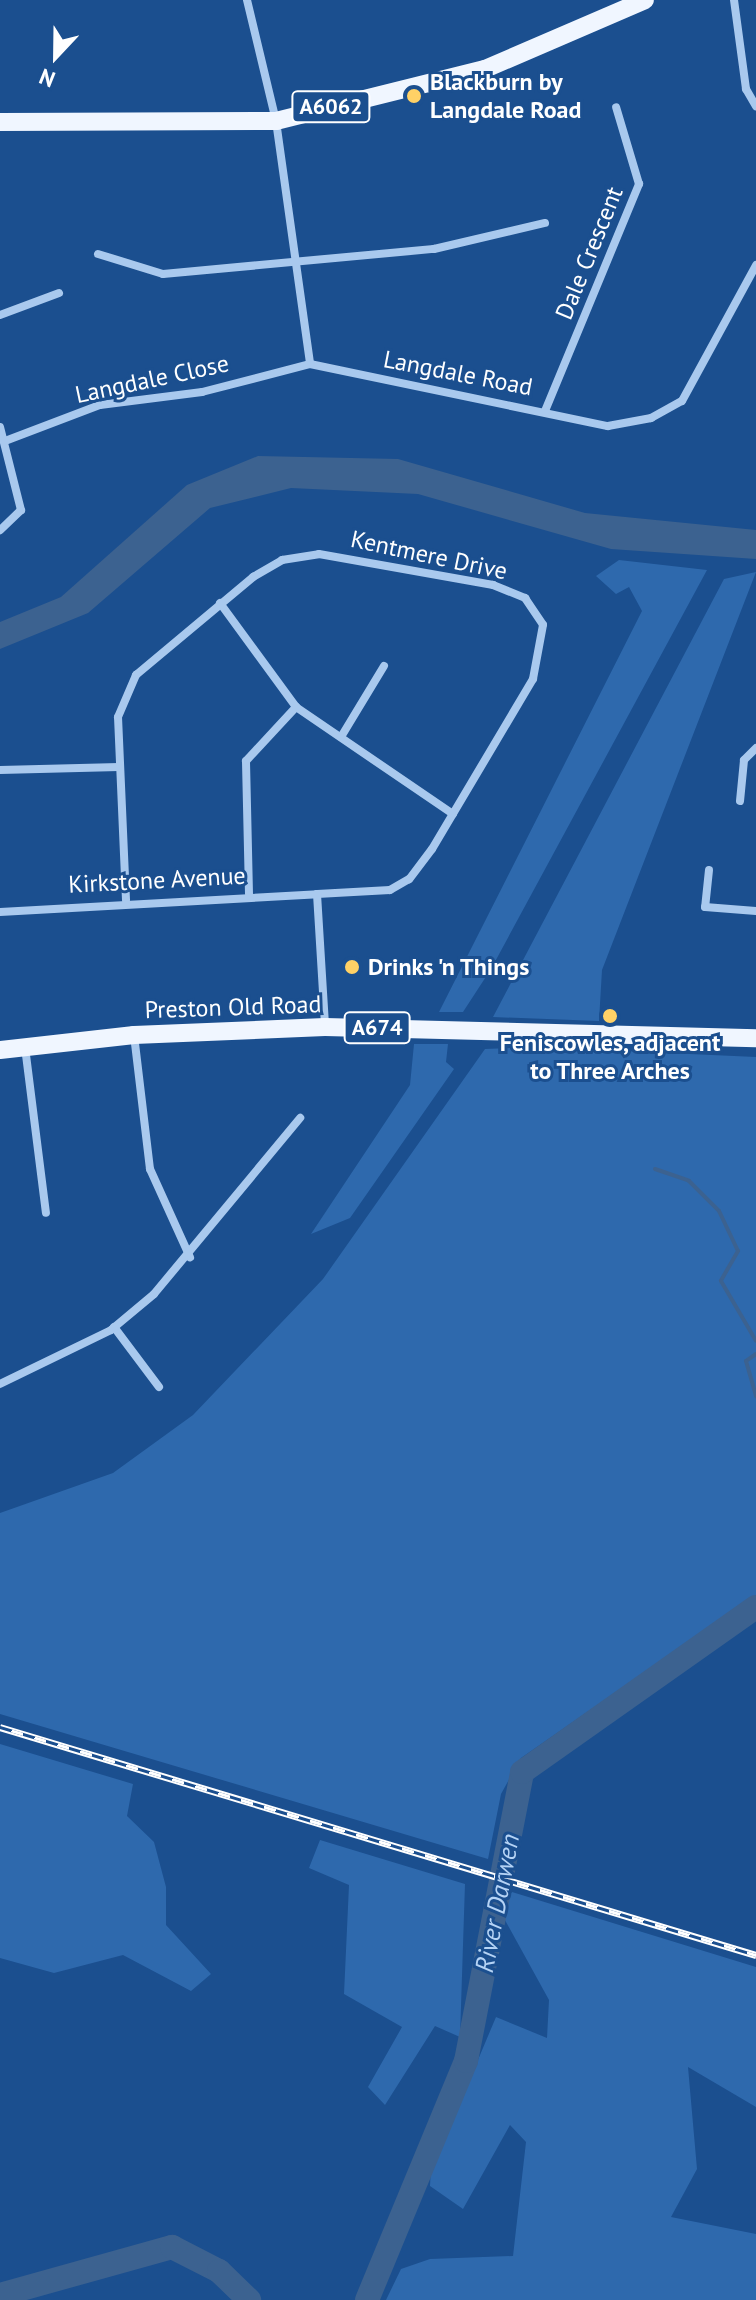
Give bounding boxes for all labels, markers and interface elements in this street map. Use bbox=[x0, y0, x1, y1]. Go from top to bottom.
north arrow bbox=[16, 16, 96, 96]
text: N bbox=[35, 63, 59, 94]
place label: Blackburn by Langdale Road bbox=[430, 68, 581, 124]
marker: Blackburn by Langdale Road bbox=[405, 87, 423, 105]
road number: A6062 bbox=[291, 89, 371, 125]
street label: Dale Crescent bbox=[549, 182, 629, 324]
street label: Langdale Road bbox=[381, 344, 535, 402]
street label: Langdale Close bbox=[73, 349, 231, 409]
street label: Kentmere Drive bbox=[348, 524, 510, 586]
street label: Kirkstone Avenue bbox=[67, 861, 247, 899]
place label: Drinks 'n Things bbox=[368, 953, 532, 981]
marker: Drinks 'n Things bbox=[343, 958, 361, 976]
street label: Preston Old Road bbox=[144, 990, 322, 1024]
marker: Feniscowles, adjacent to Three Arches bbox=[601, 1007, 619, 1025]
road number: A674 bbox=[343, 1010, 411, 1046]
place label: Feniscowles, adjacent to Three Arches bbox=[499, 1029, 721, 1085]
water label: River Darwen bbox=[468, 1831, 526, 1975]

